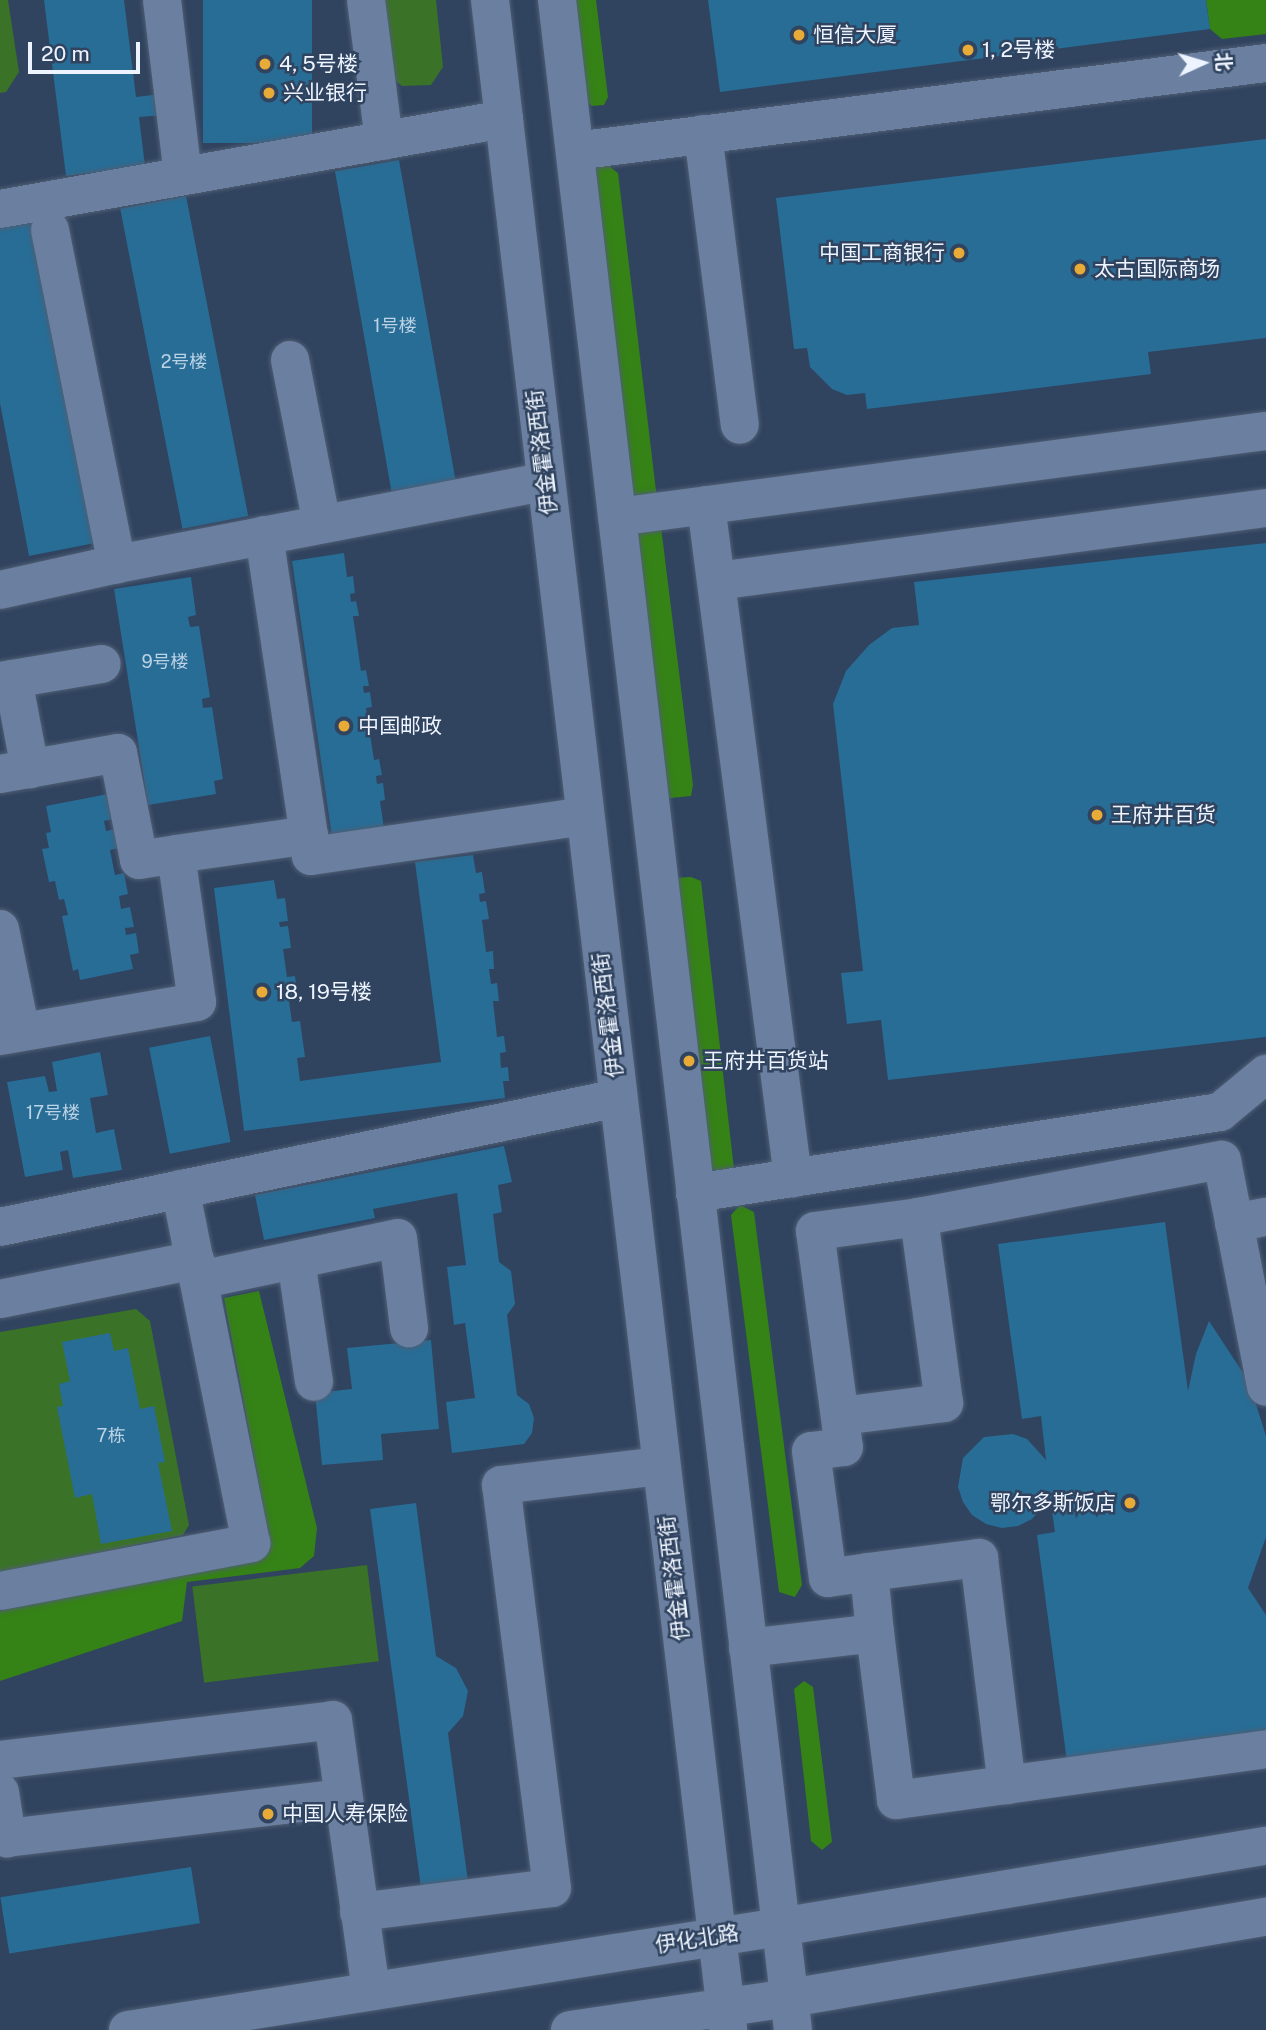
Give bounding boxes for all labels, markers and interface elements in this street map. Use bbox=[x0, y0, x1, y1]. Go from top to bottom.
place label: 恒信大厦 bbox=[813, 22, 897, 48]
marker: 恒信大厦 bbox=[791, 27, 807, 43]
scale bar bbox=[32, 28, 144, 72]
north arrow bbox=[1168, 28, 1238, 98]
place label: 1, 2号楼 bbox=[982, 37, 1055, 63]
text: 20 m bbox=[41, 41, 90, 66]
marker: 1, 2号楼 bbox=[960, 42, 976, 58]
place label: 4, 5号楼 bbox=[279, 51, 358, 77]
text: 北 bbox=[1212, 51, 1236, 72]
marker: 4, 5号楼 bbox=[257, 56, 273, 72]
place label: 兴业银行 bbox=[283, 80, 367, 106]
marker: 兴业银行 bbox=[261, 85, 277, 101]
place label: 中国工商银行 bbox=[819, 240, 945, 266]
marker: 中国工商银行 bbox=[951, 245, 967, 261]
place label: 太古国际商场 bbox=[1094, 256, 1220, 282]
marker: 太古国际商场 bbox=[1072, 261, 1088, 277]
house number: 1号楼 bbox=[373, 315, 417, 337]
house number: 2号楼 bbox=[161, 351, 207, 373]
street label: 伊金霍洛西街 bbox=[522, 388, 562, 516]
house number: 9号楼 bbox=[141, 651, 189, 673]
place label: 中国邮政 bbox=[358, 713, 442, 739]
marker: 中国邮政 bbox=[336, 718, 352, 734]
place label: 王府井百货 bbox=[1111, 802, 1216, 828]
marker: 王府井百货 bbox=[1089, 807, 1105, 823]
street label: 伊金霍洛西街 bbox=[588, 951, 628, 1079]
place label: 18, 19号楼 bbox=[276, 979, 372, 1005]
marker: 18, 19号楼 bbox=[254, 984, 270, 1000]
place label: 王府井百货站 bbox=[703, 1048, 829, 1074]
marker: 王府井百货站 bbox=[681, 1053, 697, 1069]
house number: 17号楼 bbox=[26, 1102, 80, 1124]
house number: 7栋 bbox=[97, 1425, 125, 1447]
place label: 鄂尔多斯饭店 bbox=[990, 1490, 1116, 1516]
marker: 鄂尔多斯饭店 bbox=[1122, 1495, 1138, 1511]
street label: 伊金霍洛西街 bbox=[654, 1514, 694, 1642]
place label: 中国人寿保险 bbox=[282, 1801, 408, 1827]
marker: 中国人寿保险 bbox=[260, 1806, 276, 1822]
street label: 伊化北路 bbox=[654, 1920, 740, 1958]

